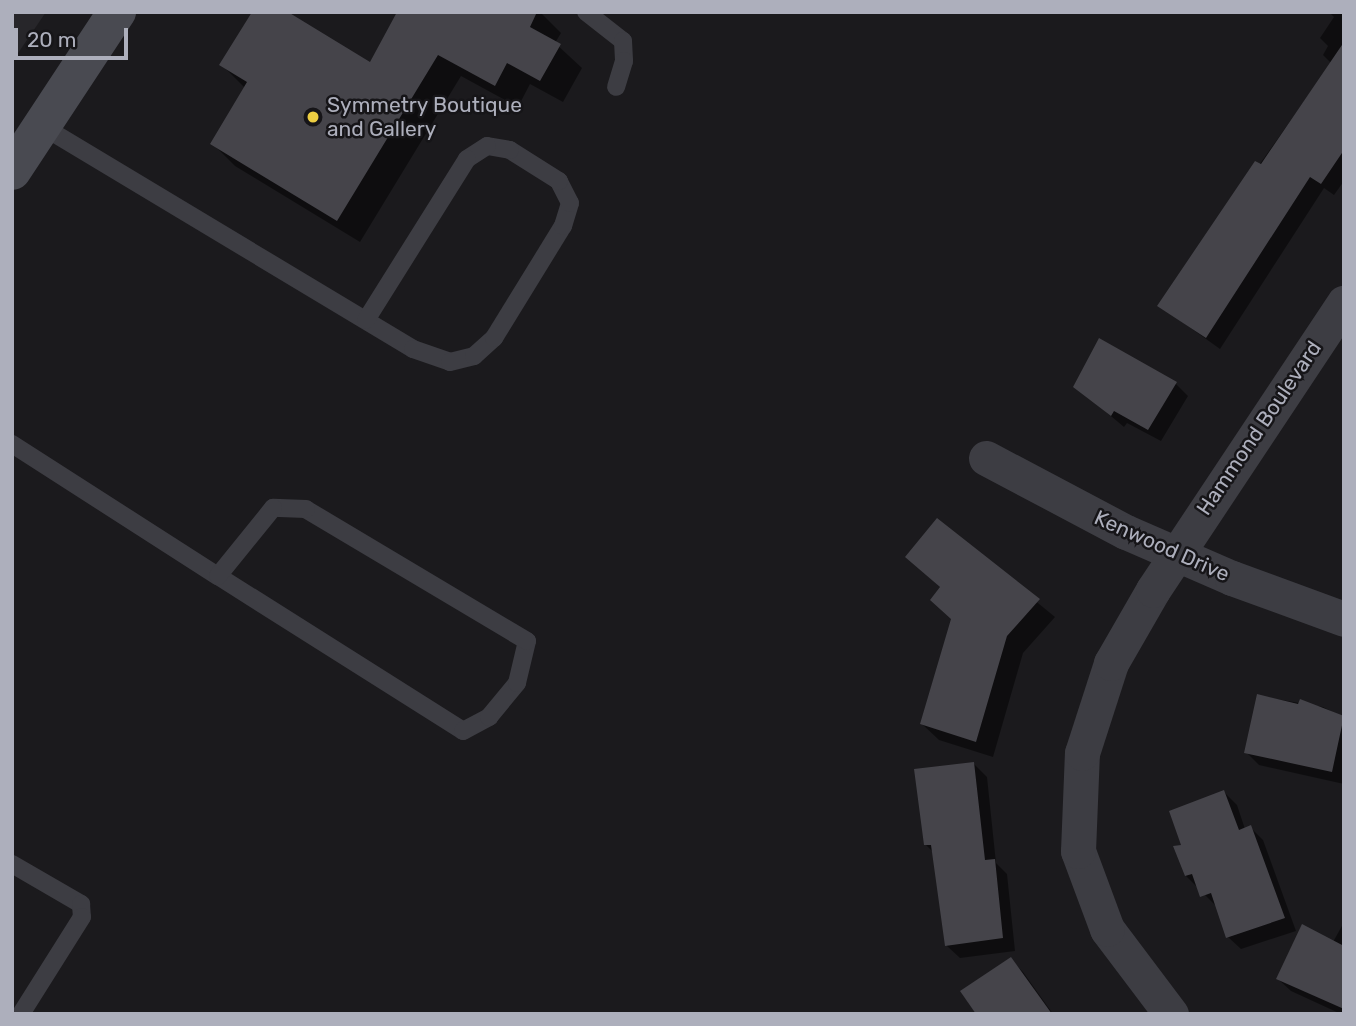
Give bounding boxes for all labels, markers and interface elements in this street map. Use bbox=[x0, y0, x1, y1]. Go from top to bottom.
scale bar bbox=[18, 14, 131, 58]
text: 20 m bbox=[27, 27, 76, 52]
place label: Symmetry Boutique and Gallery bbox=[327, 92, 523, 142]
marker: Symmetry Boutique and Gallery bbox=[305, 109, 321, 125]
street label: Hammond Boulevard bbox=[1191, 336, 1327, 520]
street label: Kenwood Drive bbox=[1091, 505, 1233, 587]

